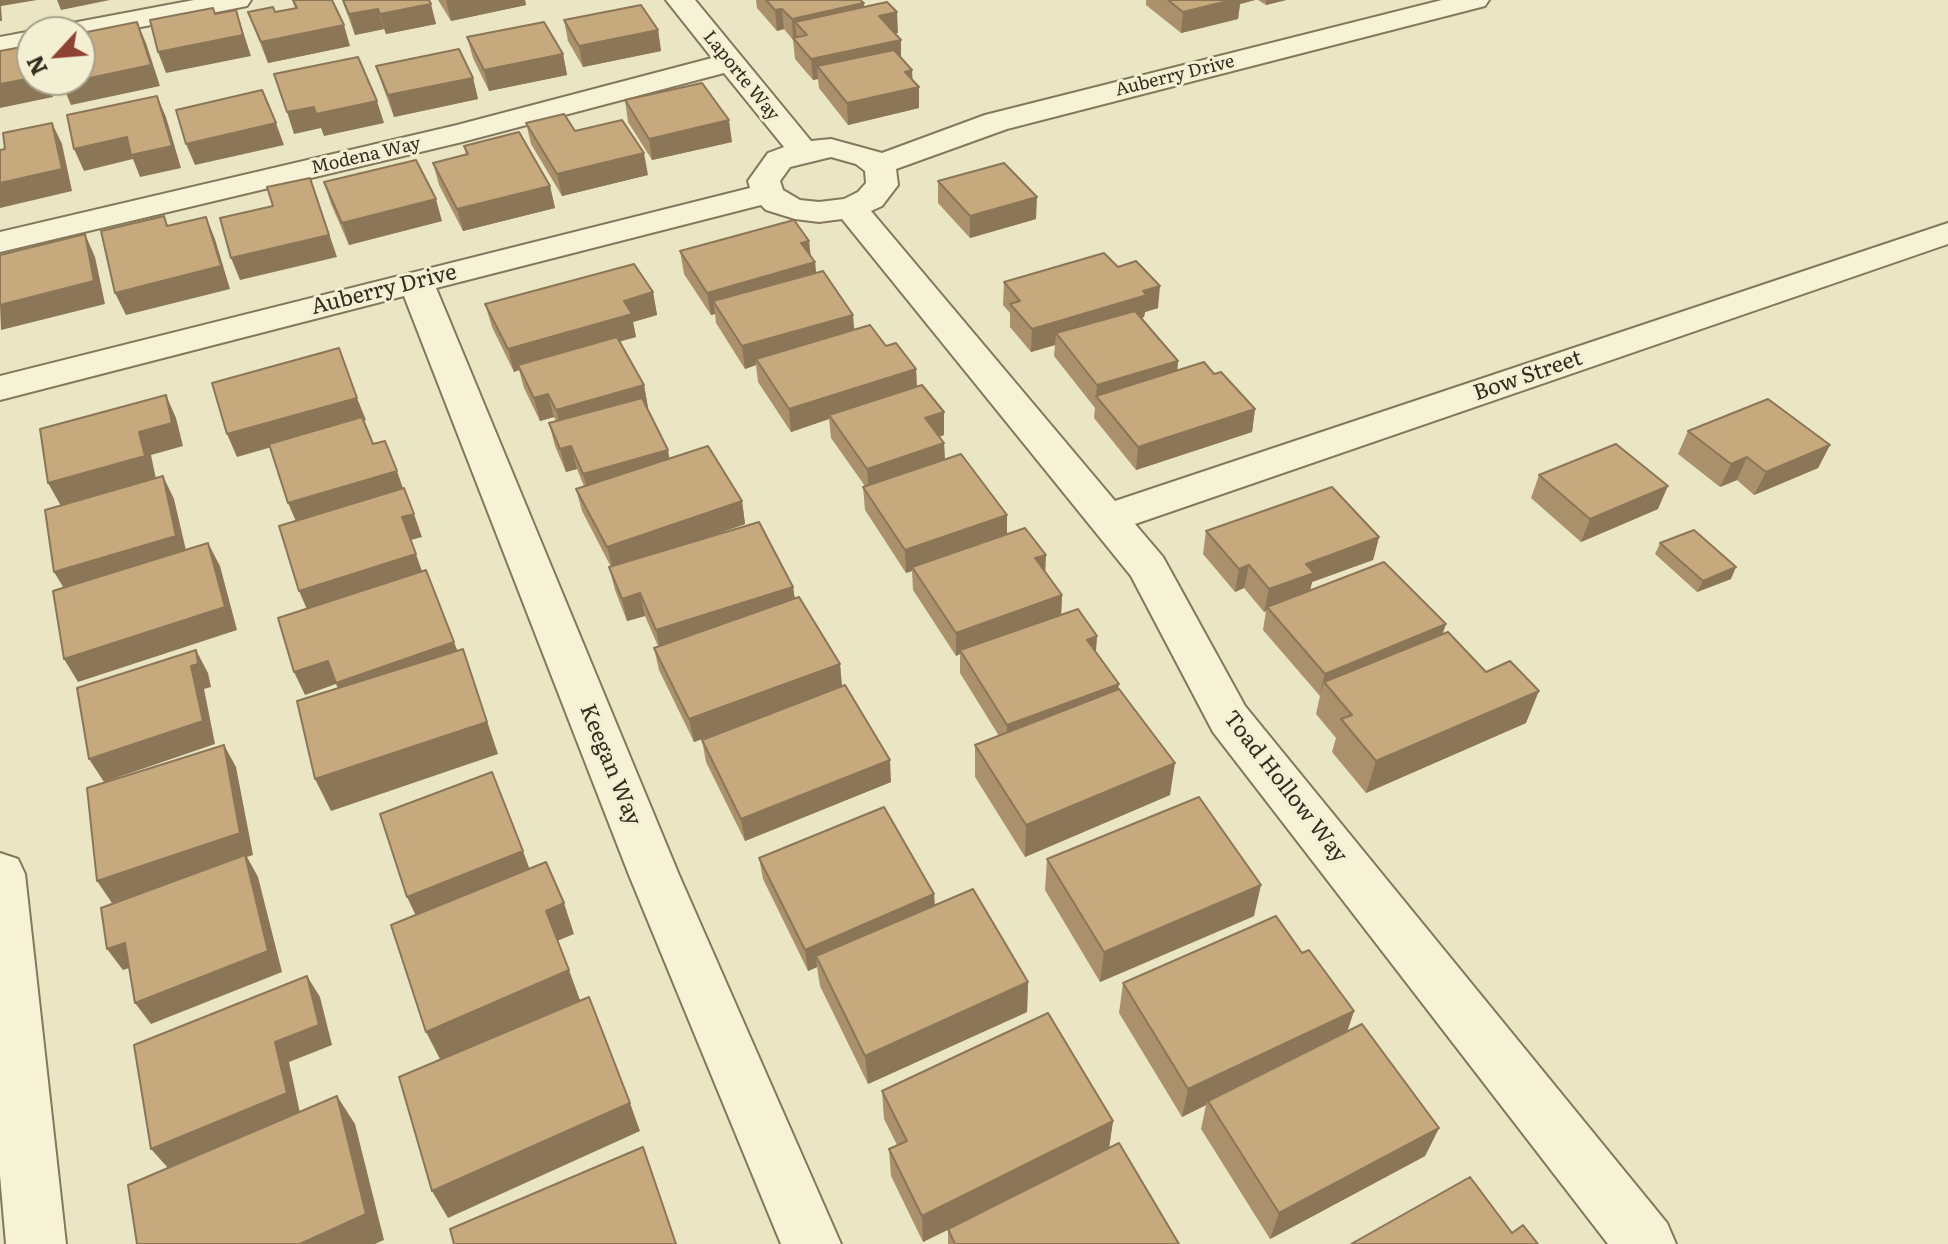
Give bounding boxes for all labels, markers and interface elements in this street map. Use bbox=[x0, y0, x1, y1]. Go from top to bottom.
north arrow bbox=[16, 16, 96, 96]
street label: Laporte Way bbox=[698, 27, 784, 125]
text: N bbox=[17, 50, 55, 81]
street label: Auberry Drive bbox=[1113, 51, 1237, 101]
street label: Modena Way bbox=[309, 133, 423, 179]
street label: Auberry Drive bbox=[309, 259, 459, 321]
street label: Bow Street bbox=[1470, 345, 1586, 407]
street label: Keegan Way bbox=[574, 700, 646, 830]
street label: Toad Hollow Way bbox=[1217, 706, 1353, 868]

